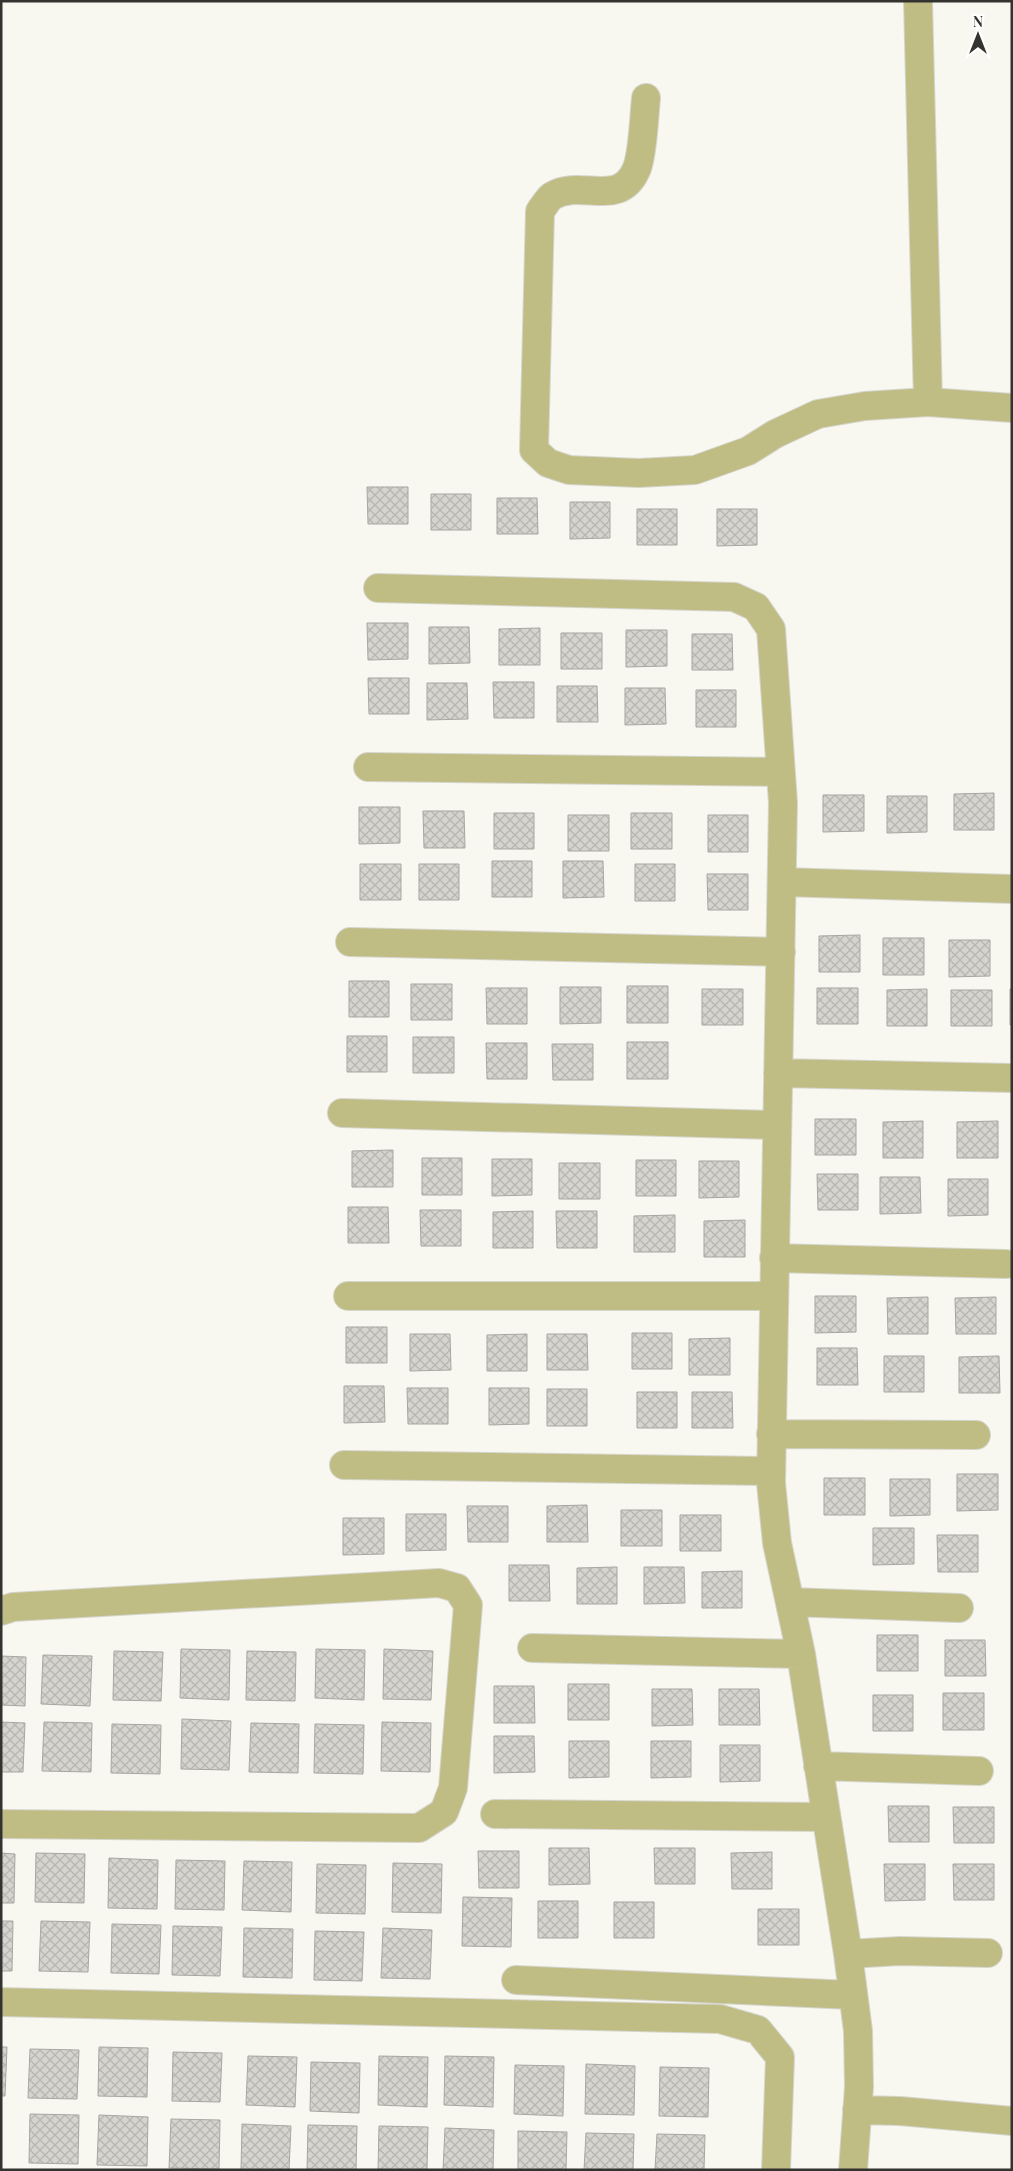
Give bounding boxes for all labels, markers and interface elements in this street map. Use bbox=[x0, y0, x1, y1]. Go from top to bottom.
north arrow bbox=[953, 10, 1003, 60]
text: N bbox=[973, 12, 983, 31]

